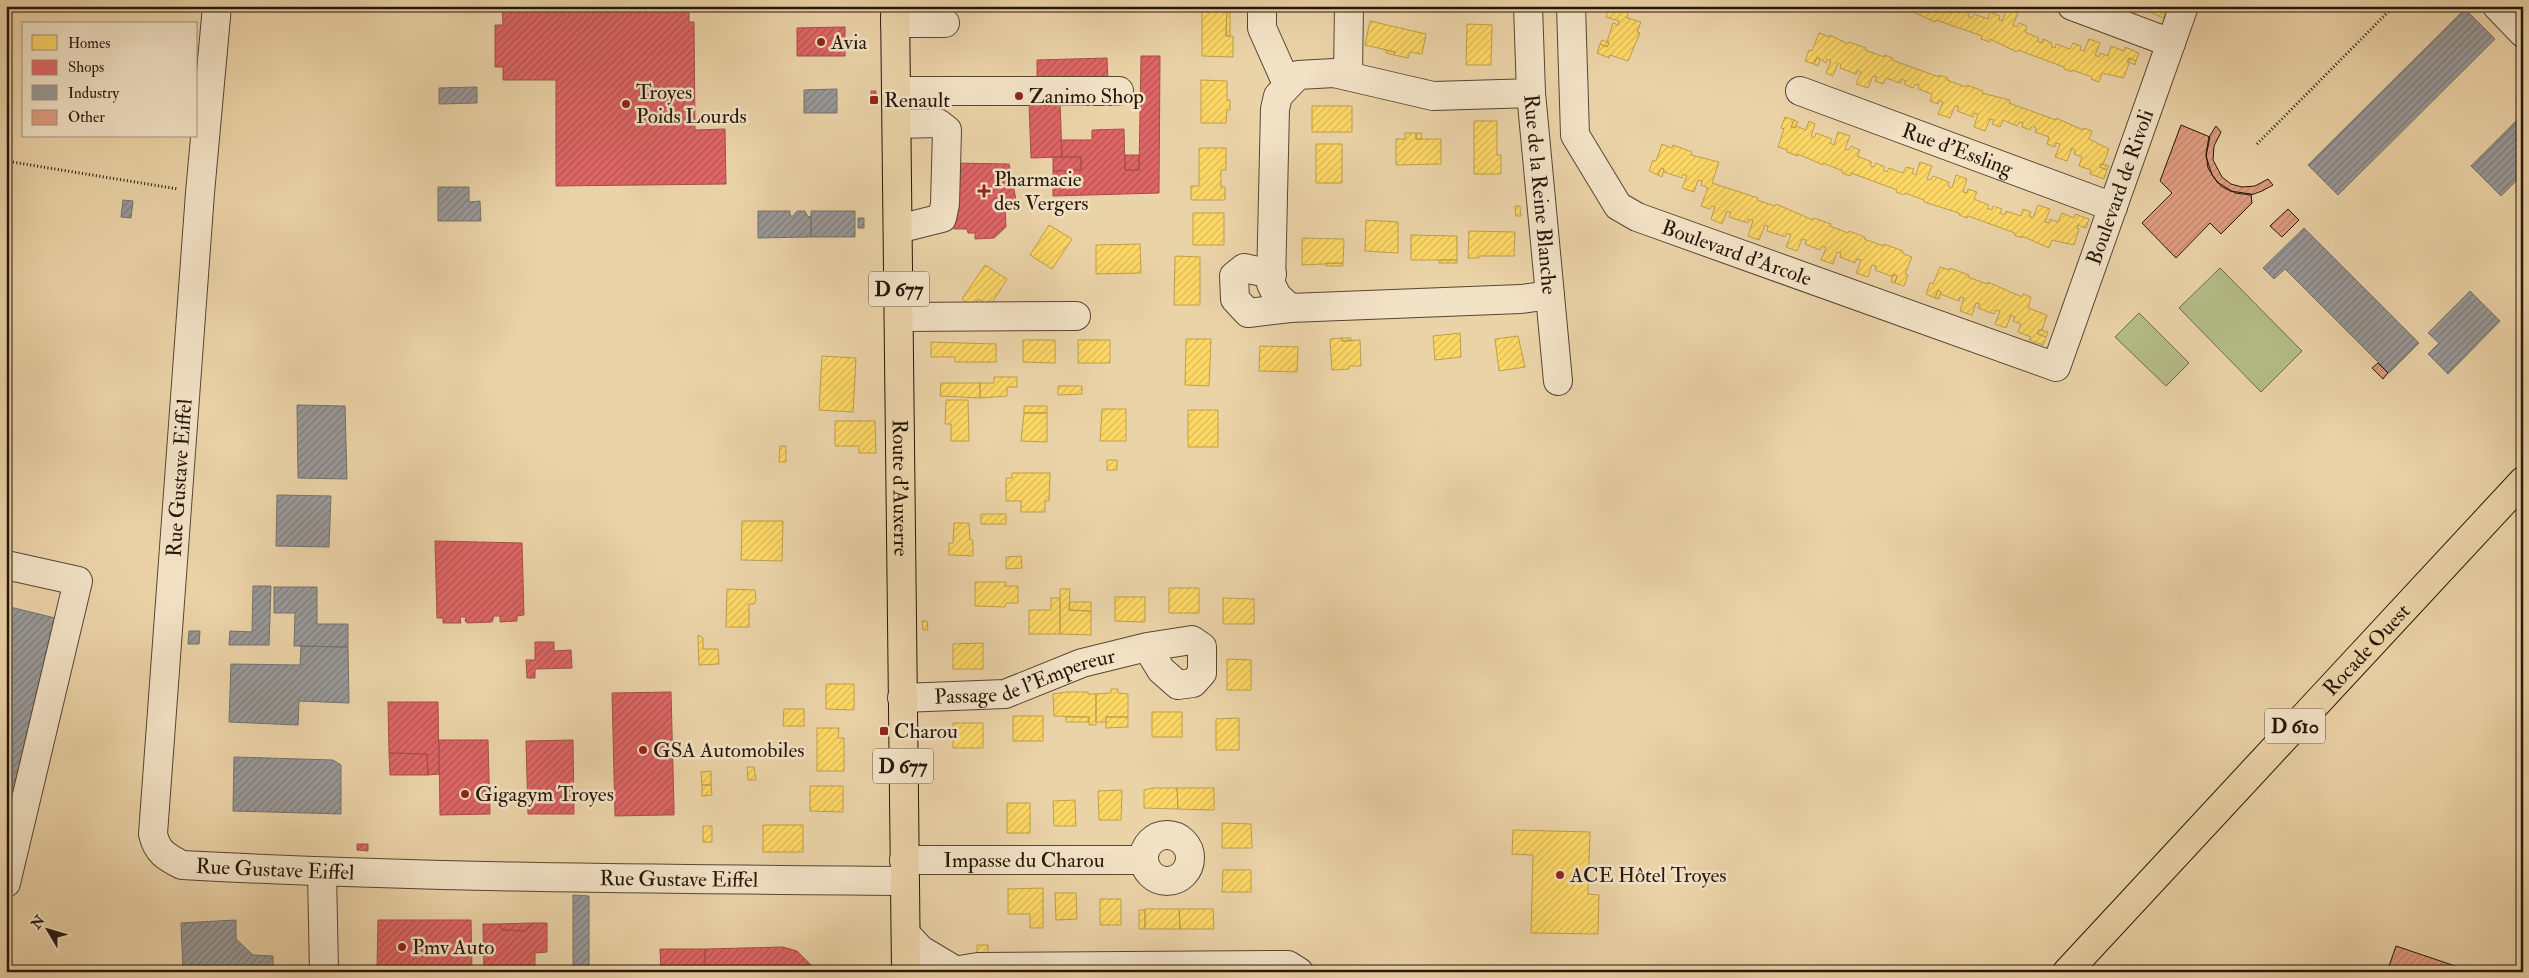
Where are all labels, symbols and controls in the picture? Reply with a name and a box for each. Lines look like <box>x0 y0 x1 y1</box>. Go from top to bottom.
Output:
legend <box>22 22 198 138</box>
place label: Avia <box>830 29 867 56</box>
text: Homes <box>68 34 110 53</box>
marker: Avia <box>815 36 827 48</box>
text: Shops <box>68 58 104 78</box>
place label: Troyes Poids Lourds <box>636 79 747 130</box>
place label: Zanimo Shop <box>1029 83 1144 110</box>
text: Industry <box>68 84 119 103</box>
place label: Renault <box>884 87 950 114</box>
marker: Zanimo Shop <box>1013 90 1025 102</box>
street label: Rue de la Reine Blanche <box>1517 93 1563 296</box>
marker: Renault <box>868 94 880 106</box>
marker: Troyes Poids Lourds <box>620 98 632 110</box>
street label: Boulevard de Rivoli <box>2080 106 2160 269</box>
text: Other <box>68 108 105 127</box>
street label: Rue d'Essling <box>1898 117 2017 183</box>
place label: Pharmacie des Vergers <box>994 166 1089 217</box>
marker: Pharmacie des Vergers <box>978 185 990 197</box>
street label: Boulevard d'Arcole <box>1658 214 1815 293</box>
road number: D 677 <box>869 272 929 306</box>
street label: Rue Gustave Eiffel <box>160 397 199 558</box>
street label: Route d'Auxerre <box>886 419 914 557</box>
street label: Rocade Ouest <box>2317 598 2416 702</box>
street label: Passage de l'Empereur <box>934 642 1118 711</box>
road number: D 610 <box>2265 708 2325 744</box>
place label: Charou <box>894 718 958 745</box>
marker: Charou <box>878 725 890 737</box>
place label: GSA Automobiles <box>653 737 804 764</box>
marker: GSA Automobiles <box>637 744 649 756</box>
road number: D 677 <box>873 748 933 784</box>
place label: Gigagym Troyes <box>475 781 614 808</box>
marker: Gigagym Troyes <box>459 788 471 800</box>
street label: Impasse du Charou <box>943 847 1105 874</box>
street label: Rue Gustave Eiffel <box>195 853 355 886</box>
place label: ACE Hôtel Troyes <box>1569 862 1727 889</box>
street label: Rue Gustave Eiffel <box>599 865 759 894</box>
marker: ACE Hôtel Troyes <box>1554 869 1566 881</box>
north arrow <box>22 906 72 956</box>
text: N <box>27 912 49 933</box>
place label: Pmv Auto <box>412 934 494 961</box>
marker: Pmv Auto <box>396 941 408 953</box>

